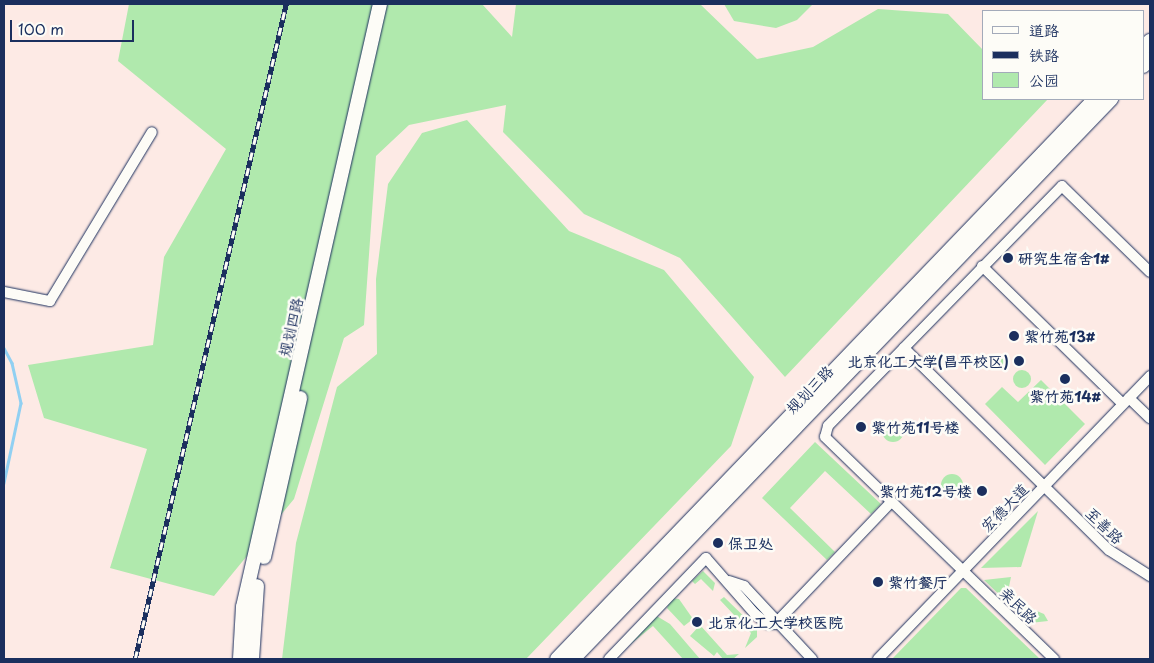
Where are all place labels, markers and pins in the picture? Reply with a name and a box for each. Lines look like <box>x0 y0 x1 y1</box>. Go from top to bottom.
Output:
place label: 研究生宿舍1# <box>1018 249 1109 267</box>
marker: 研究生宿舍1# <box>1002 252 1014 264</box>
place label: 紫竹苑13# <box>1024 327 1095 345</box>
marker: 紫竹苑13# <box>1008 330 1020 342</box>
place label: 北京化工大学(昌平校区) <box>848 352 1009 370</box>
marker: 北京化工大学(昌平校区) <box>1013 355 1025 367</box>
marker: 紫竹苑14# <box>1059 373 1071 385</box>
place label: 紫竹苑14# <box>1029 387 1101 405</box>
place label: 紫竹苑11号楼 <box>871 418 960 436</box>
marker: 紫竹苑11号楼 <box>855 421 867 433</box>
place label: 紫竹苑12号楼 <box>879 482 972 500</box>
marker: 紫竹苑12号楼 <box>976 485 988 497</box>
place label: 保卫处 <box>728 534 773 552</box>
marker: 保卫处 <box>712 537 724 549</box>
place label: 紫竹餐厅 <box>888 573 948 591</box>
marker: 紫竹餐厅 <box>872 576 884 588</box>
place label: 北京化工大学校医院 <box>708 613 843 631</box>
marker: 北京化工大学校医院 <box>690 615 704 629</box>

